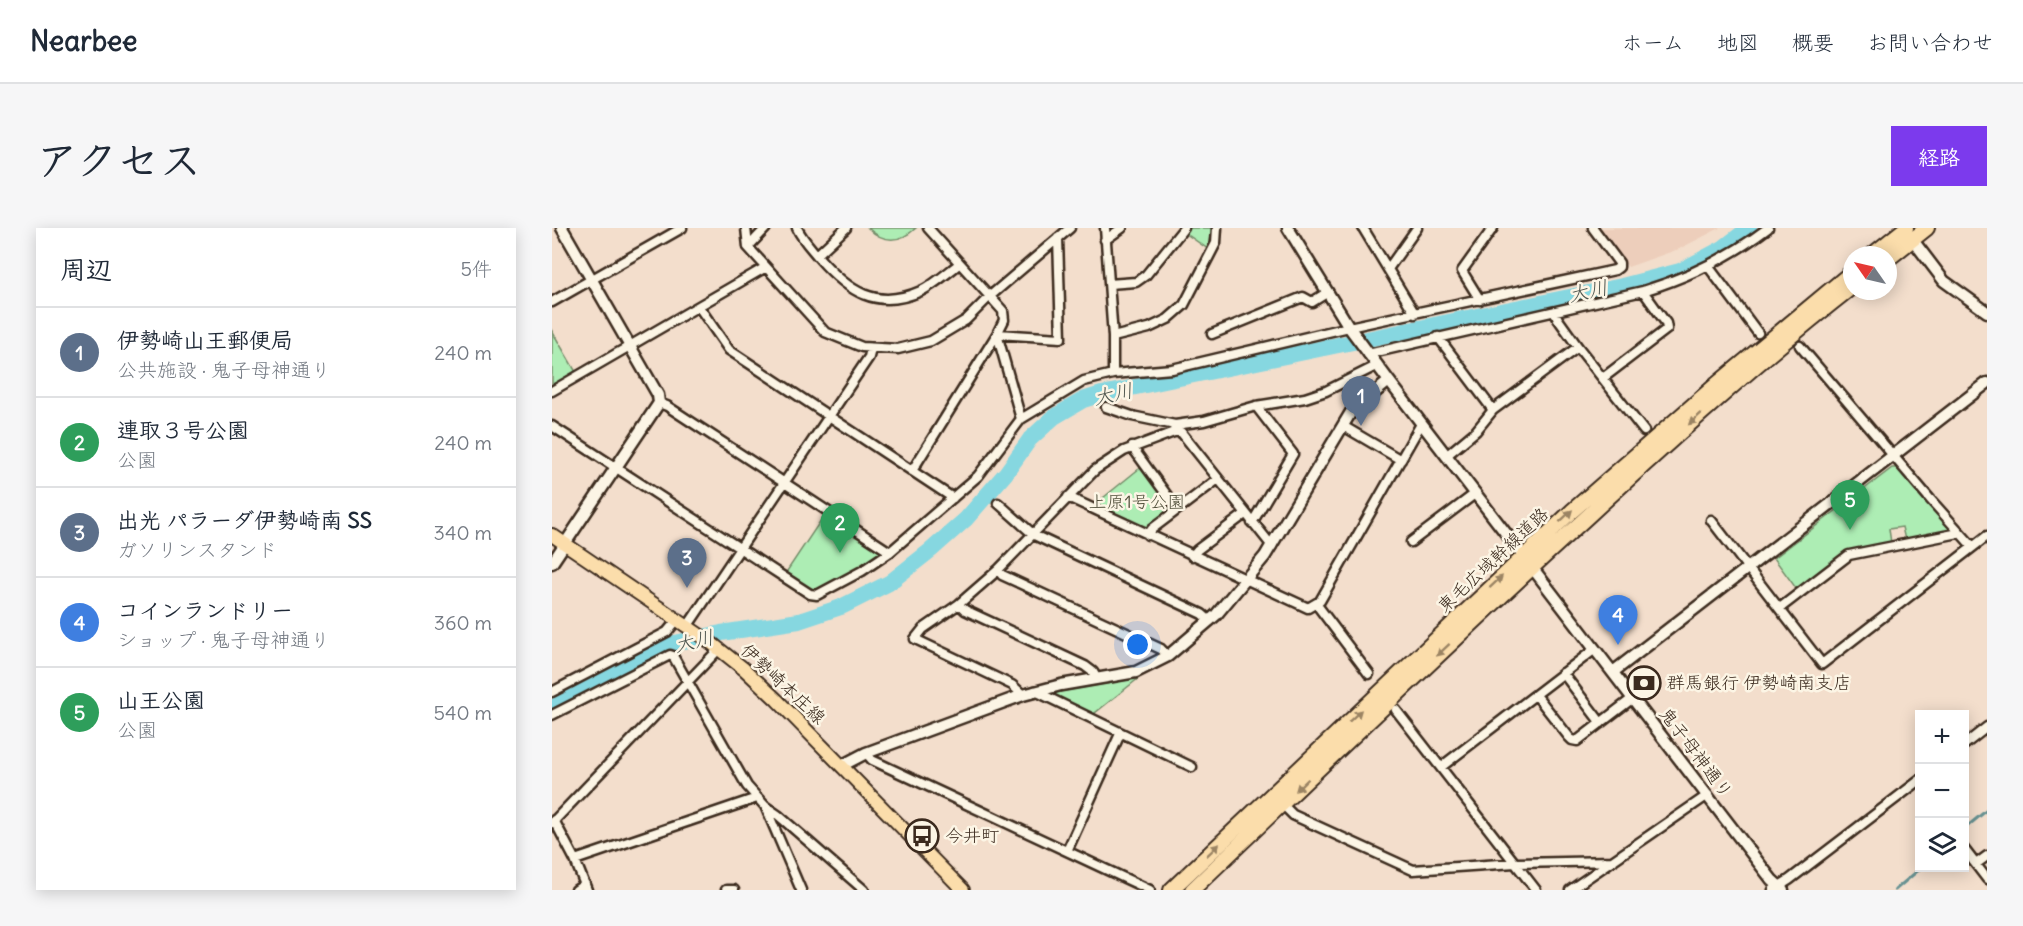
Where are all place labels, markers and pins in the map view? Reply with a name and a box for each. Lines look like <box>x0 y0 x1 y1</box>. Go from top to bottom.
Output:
pin: 1 <box>1342 376 1380 426</box>
pin: 5 <box>1830 480 1870 530</box>
pin: 2 <box>820 504 860 553</box>
pin: 3 <box>668 538 706 588</box>
pin: 4 <box>1598 596 1638 645</box>
bank icon: 群馬銀行 伊勢崎南支店 <box>1626 665 1662 701</box>
place label: 群馬銀行 伊勢崎南支店 <box>1667 671 1851 694</box>
bus stop icon: 今井町 <box>904 818 940 854</box>
place label: 今井町 <box>945 824 999 847</box>

